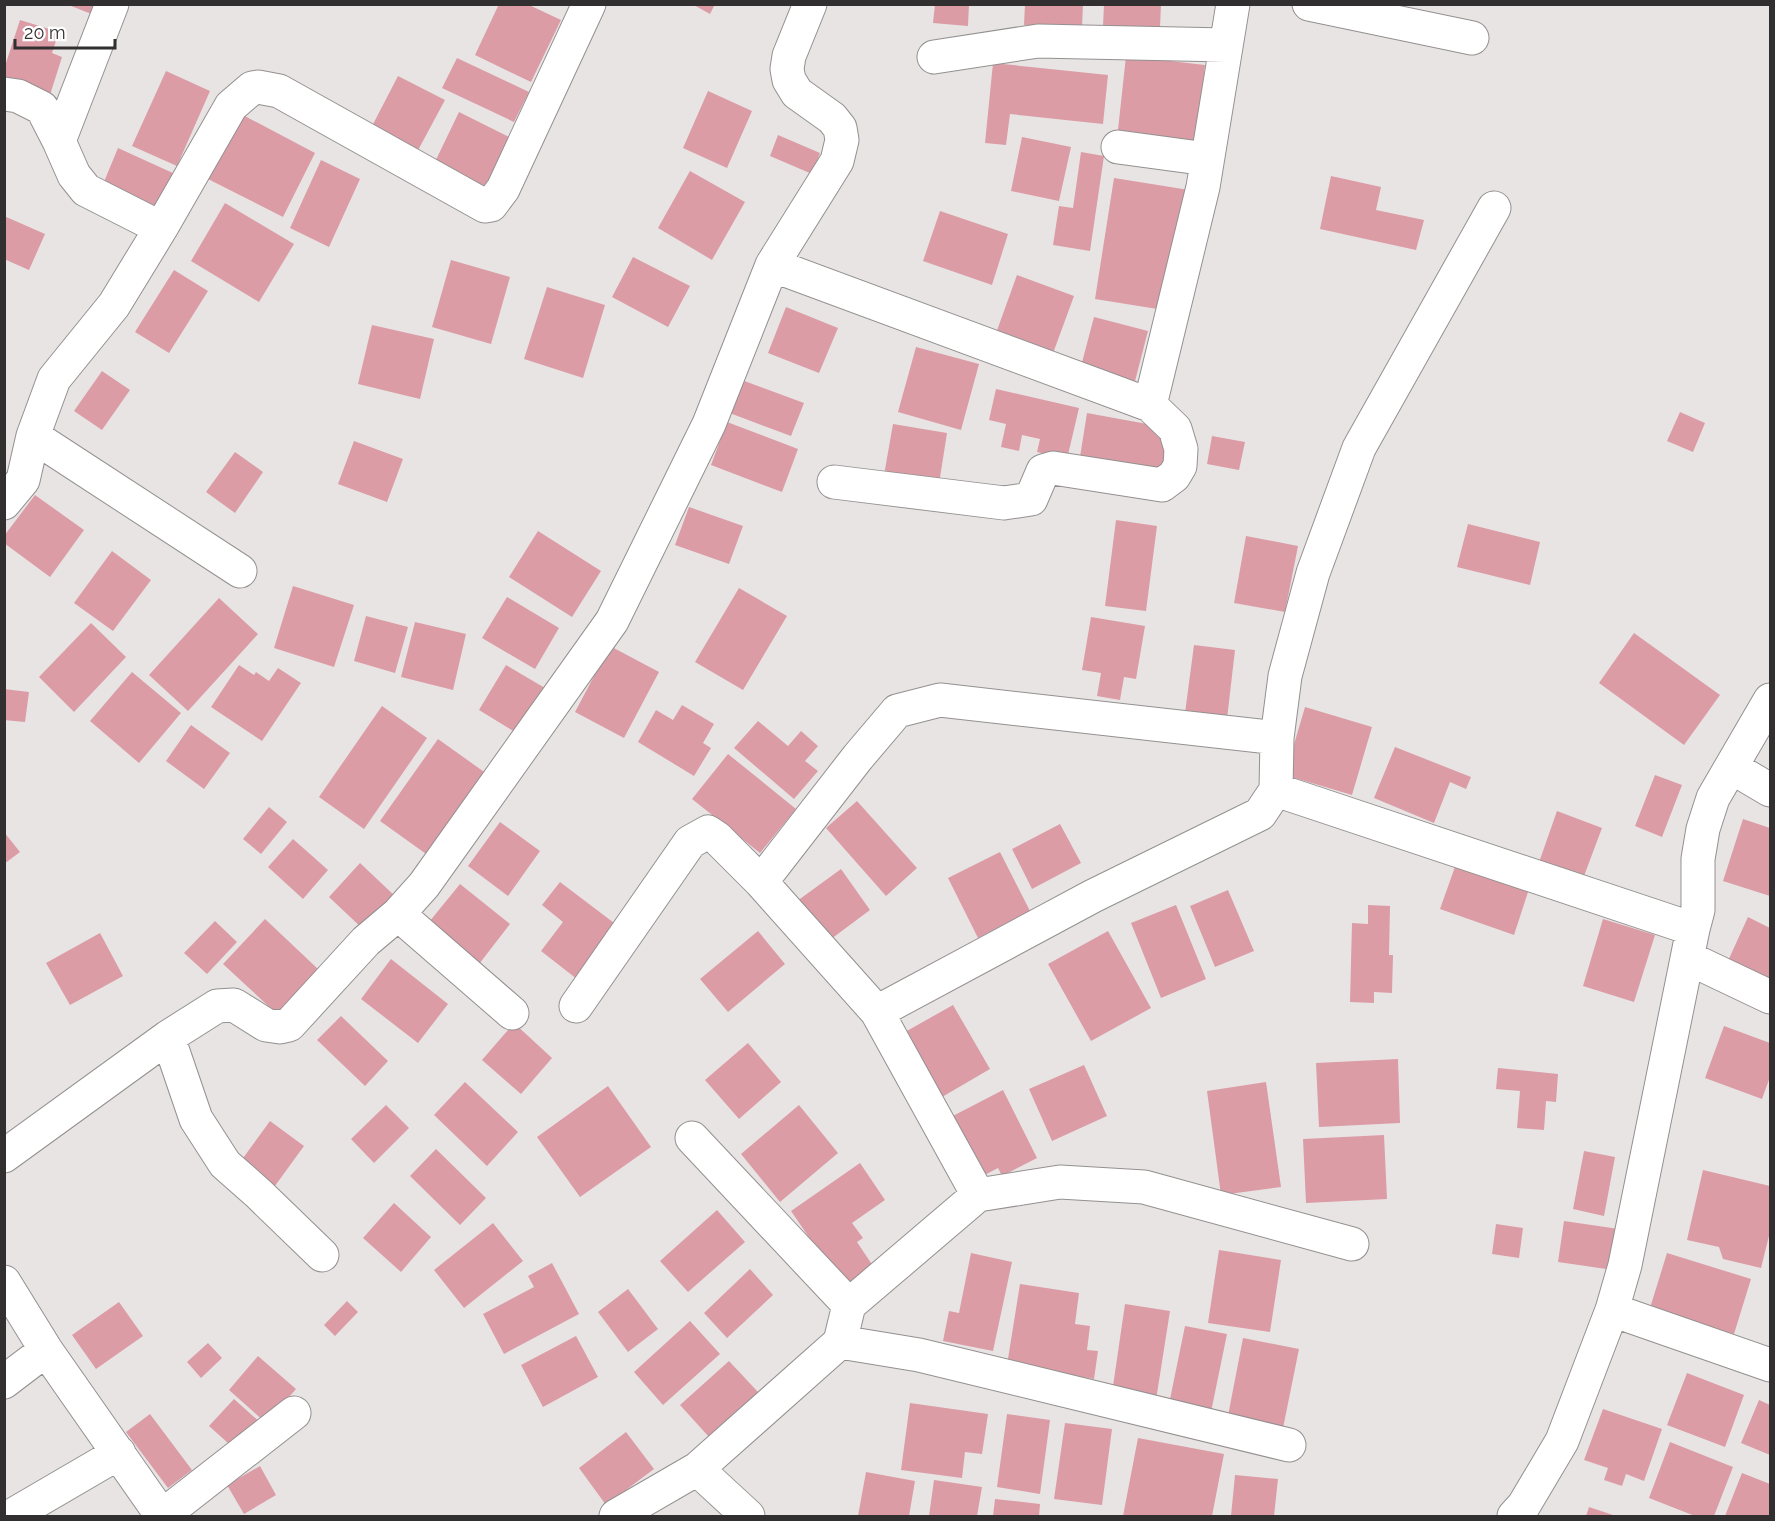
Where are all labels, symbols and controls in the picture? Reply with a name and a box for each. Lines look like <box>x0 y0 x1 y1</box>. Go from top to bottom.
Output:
scale bar <box>15 12 116 50</box>
text: 20 m <box>24 22 66 43</box>

